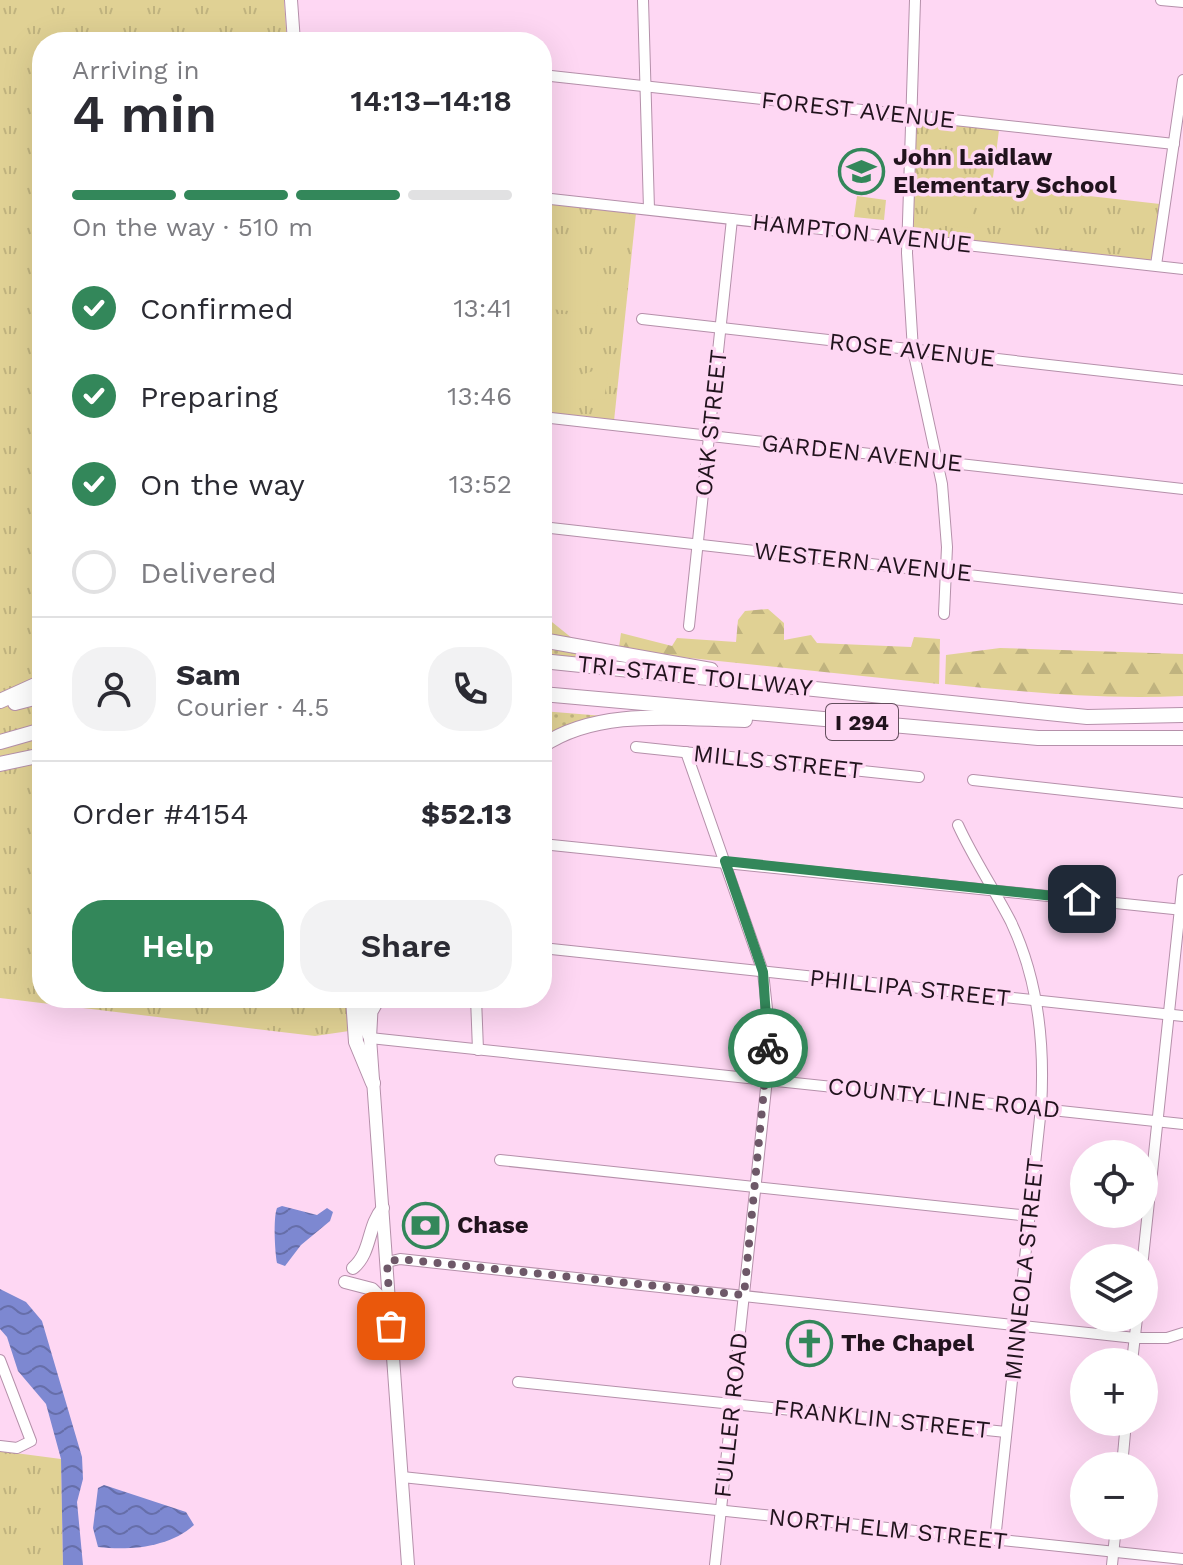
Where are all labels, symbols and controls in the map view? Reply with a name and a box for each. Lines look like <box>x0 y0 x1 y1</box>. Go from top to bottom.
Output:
text: Arriving in <box>72 55 200 85</box>
text: 14:13–14:18 <box>351 83 512 118</box>
text: 4 min <box>72 84 217 145</box>
street label: FOREST AVENUE <box>760 86 956 134</box>
place label: John Laidlaw Elementary School <box>893 143 1117 199</box>
school or university icon: John Laidlaw Elementary School <box>838 147 886 195</box>
street label: HAMPTON AVENUE <box>751 208 973 258</box>
text: On the way · 510 m <box>72 212 313 242</box>
icon: check <box>72 286 116 330</box>
text: Confirmed <box>140 291 294 326</box>
text: 13:41 <box>453 293 512 323</box>
street label: ROSE AVENUE <box>828 327 996 373</box>
street label: OAK STREET <box>689 348 733 498</box>
icon: check <box>72 374 116 418</box>
text: Preparing <box>140 379 278 414</box>
text: 13:46 <box>447 381 512 411</box>
street label: GARDEN AVENUE <box>760 429 964 477</box>
icon: check <box>72 462 116 506</box>
text: On the way <box>140 467 305 502</box>
text: 13:52 <box>449 469 512 499</box>
street label: WESTERN AVENUE <box>753 537 973 587</box>
text: Delivered <box>140 555 277 590</box>
button: person <box>72 647 156 731</box>
button: phone <box>428 647 512 731</box>
street label: TRI-STATE TOLLWAY <box>576 650 814 702</box>
text: Sam <box>176 657 241 692</box>
text: Courier · 4.5 <box>176 692 329 722</box>
road number: I 294 <box>826 704 898 740</box>
street label: MILLS STREET <box>692 739 864 785</box>
text: Order #4154 <box>72 796 248 831</box>
text: $52.13 <box>421 796 512 831</box>
pin <box>1048 865 1116 933</box>
icon: home <box>1060 877 1104 921</box>
button: Help <box>72 900 284 992</box>
button: Share <box>300 900 512 992</box>
street label: PHILLIPA STREET <box>808 964 1012 1012</box>
courier <box>728 1008 808 1088</box>
icon: bike <box>746 1026 790 1070</box>
street label: COUNTY LINE ROAD <box>826 1072 1062 1124</box>
map controls <box>1070 1140 1158 1540</box>
button: locate <box>1070 1140 1158 1228</box>
street label: MINNEOLA STREET <box>998 1156 1050 1382</box>
bank icon: Chase <box>402 1201 450 1249</box>
place label: Chase <box>457 1211 529 1239</box>
button: layers <box>1070 1244 1158 1332</box>
pin <box>357 1292 425 1360</box>
icon: bag <box>369 1304 413 1348</box>
church icon: The Chapel <box>786 1319 834 1367</box>
place label: The Chapel <box>841 1329 974 1357</box>
street label: FULLER ROAD <box>708 1331 754 1499</box>
button: + <box>1070 1348 1158 1436</box>
street label: FRANKLIN STREET <box>772 1394 992 1444</box>
button: − <box>1070 1452 1158 1540</box>
street label: NORTH ELM STREET <box>767 1503 1009 1555</box>

